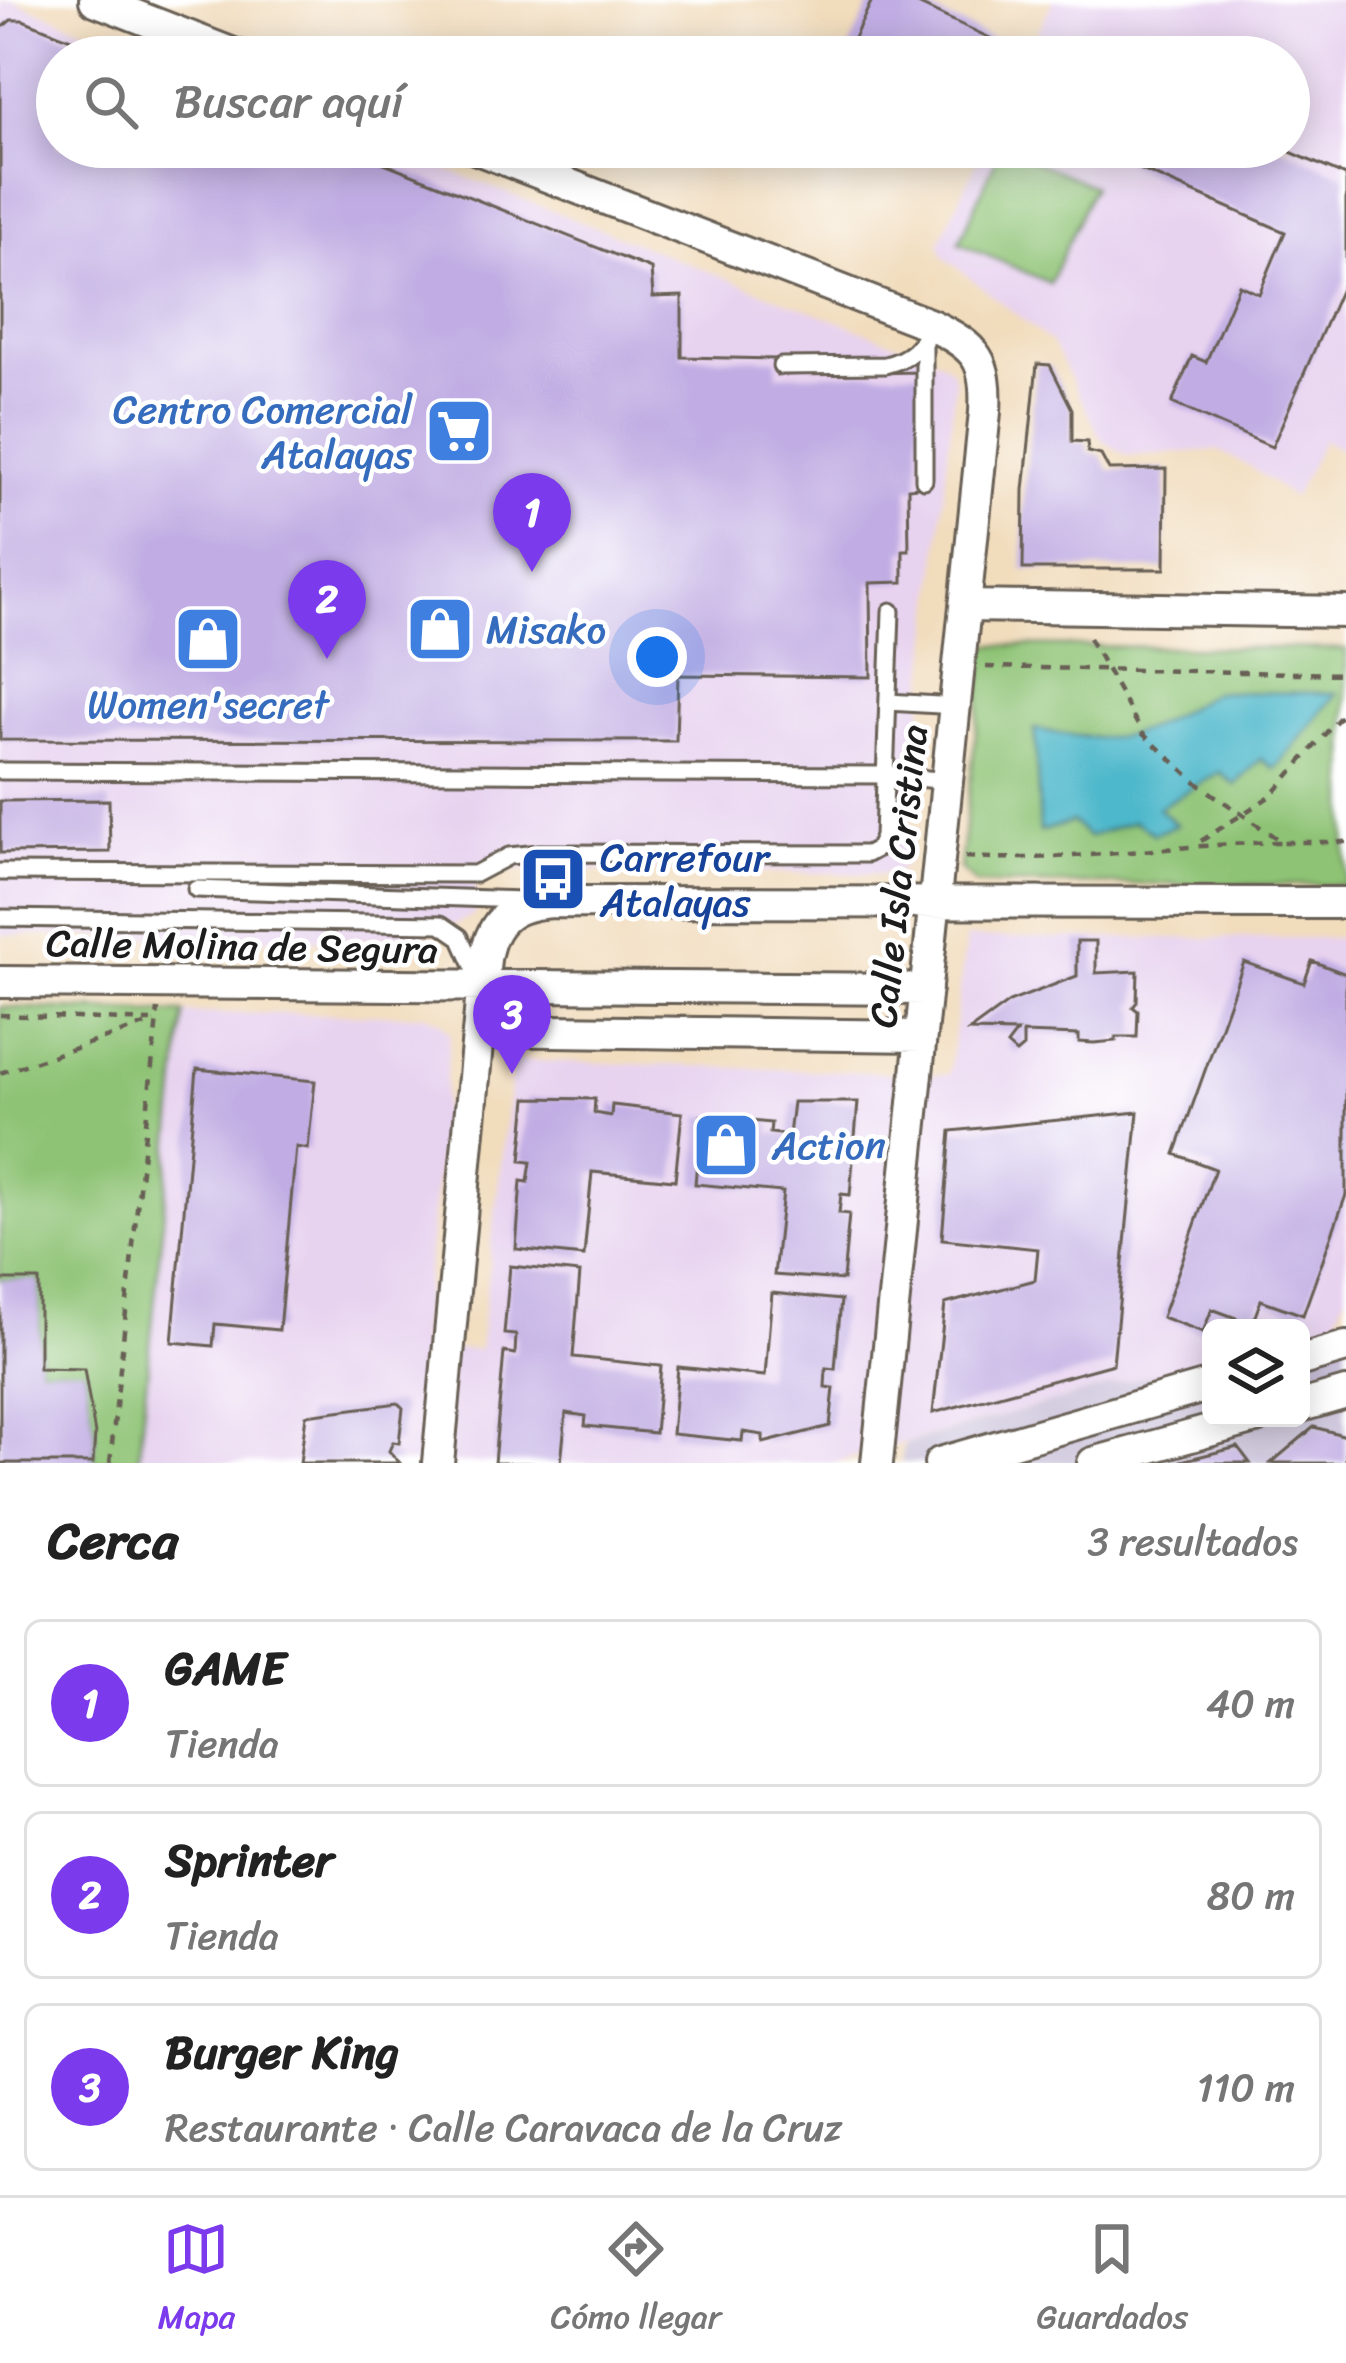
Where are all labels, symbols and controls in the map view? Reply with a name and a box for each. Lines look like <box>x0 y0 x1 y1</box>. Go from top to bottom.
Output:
search box <box>36 36 1310 168</box>
text: Buscar aquí <box>174 62 403 142</box>
icon: search <box>78 69 144 135</box>
place label: Centro Comercial Atalayas <box>113 375 413 489</box>
supermarket icon: Centro Comercial Atalayas <box>424 396 494 466</box>
pin: 1 <box>493 473 571 572</box>
pin: 2 <box>288 560 366 659</box>
shop icon: Misako <box>405 594 475 664</box>
place label: Misako <box>486 595 606 664</box>
shop icon: Women'secret <box>173 604 243 674</box>
your location <box>627 627 687 687</box>
place label: Women'secret <box>87 670 330 739</box>
street label: Calle Isla Cristina <box>848 721 948 1031</box>
place label: Carrefour Atalayas <box>599 823 771 937</box>
bus stop icon: Carrefour Atalayas <box>518 844 588 914</box>
street label: Calle Molina de Segura <box>46 908 439 984</box>
pin: 3 <box>473 975 551 1074</box>
shop icon: Action <box>691 1110 761 1180</box>
place label: Action <box>771 1111 886 1180</box>
map controls <box>1202 1319 1310 1427</box>
button: layers <box>1202 1319 1310 1427</box>
text: Cerca <box>48 1496 178 1586</box>
text: 3 resultados <box>1087 1507 1298 1576</box>
text: GAME <box>165 1629 286 1709</box>
text: 1 <box>82 1669 98 1738</box>
text: 40 m <box>1206 1669 1295 1738</box>
text: Tienda <box>165 1709 279 1778</box>
text: Sprinter <box>165 1821 334 1901</box>
text: 2 <box>79 1861 101 1930</box>
text: 80 m <box>1207 1861 1295 1930</box>
text: Tienda <box>165 1901 279 1970</box>
text: Burger King <box>165 2013 399 2093</box>
text: 3 <box>79 2053 101 2122</box>
text: 110 m <box>1197 2053 1295 2122</box>
text: Restaurante · Calle Caravaca de la Cruz <box>165 2093 843 2162</box>
tab: Mapa <box>158 2216 235 2346</box>
tab: Cómo llegar <box>551 2216 721 2346</box>
tab: Guardados <box>1037 2216 1188 2346</box>

